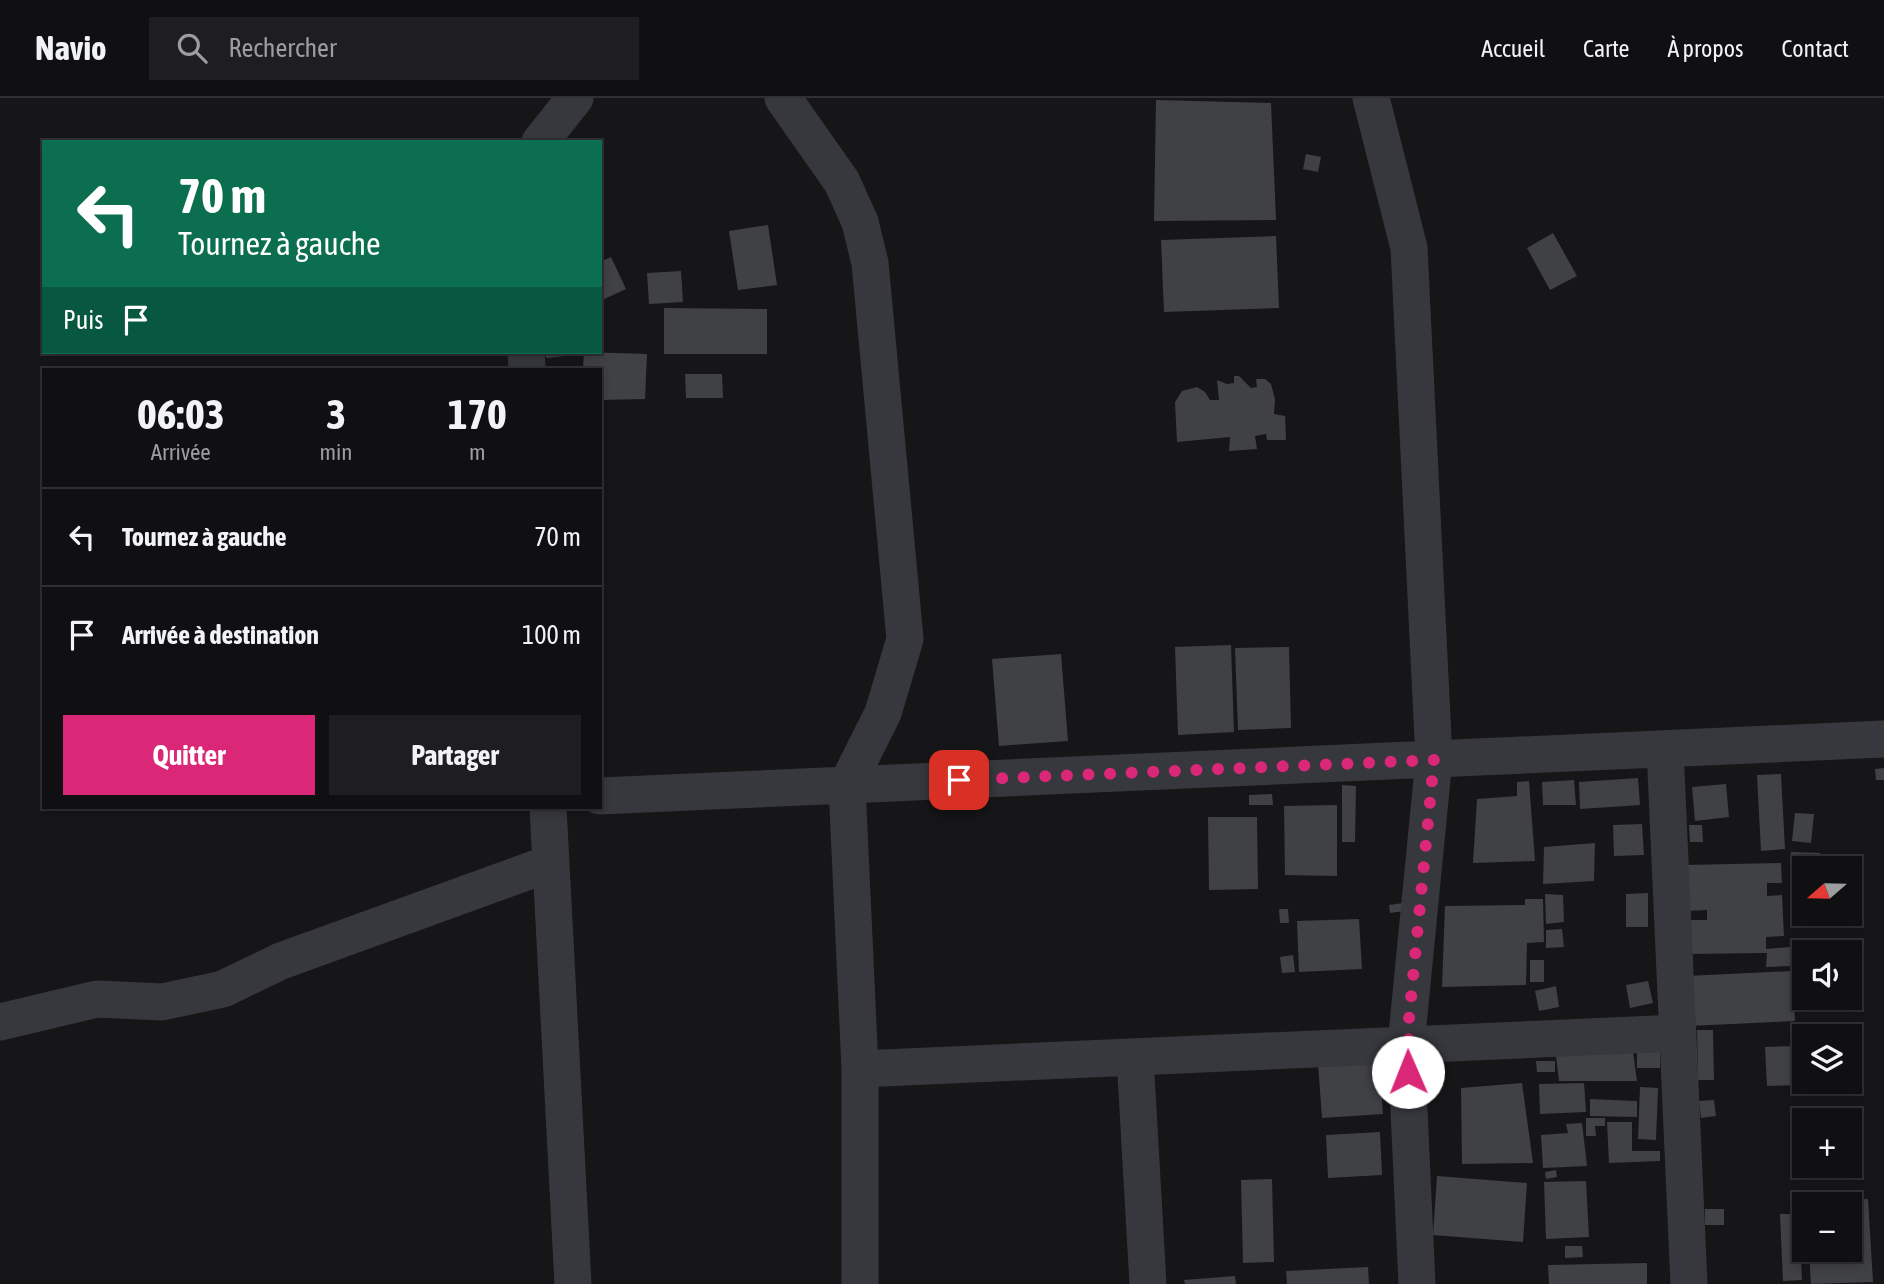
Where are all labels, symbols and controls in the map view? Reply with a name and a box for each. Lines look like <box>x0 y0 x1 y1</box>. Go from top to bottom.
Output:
search box <box>149 17 639 80</box>
text: Navio <box>35 29 107 67</box>
icon: search <box>173 29 211 67</box>
text: Rechercher <box>229 33 337 63</box>
text: Accueil <box>1481 35 1545 62</box>
text: Carte <box>1583 35 1629 62</box>
text: À propos <box>1667 35 1743 62</box>
text: Contact <box>1781 35 1849 62</box>
text: 70 m <box>178 167 266 223</box>
icon: left <box>63 168 154 259</box>
text: Tournez à gauche <box>178 225 381 262</box>
icon: arrive <box>117 301 155 339</box>
text: Puis <box>63 305 103 335</box>
text: 06:03 <box>137 390 224 438</box>
text: 3 <box>326 390 346 438</box>
text: 170 <box>448 390 507 438</box>
text: Arrivée <box>151 439 211 465</box>
text: min <box>320 439 353 465</box>
text: m <box>469 439 486 465</box>
icon: left <box>63 518 101 556</box>
text: Tournez à gauche <box>122 522 287 552</box>
text: 70 m <box>534 522 581 552</box>
icon: arrive <box>63 616 101 654</box>
text: Arrivée à destination <box>122 620 319 650</box>
text: 100 m <box>522 620 581 650</box>
button: Quitter <box>63 715 315 795</box>
button: Partager <box>329 715 581 795</box>
pin <box>929 750 989 810</box>
icon: arrive <box>940 761 978 799</box>
north arrow <box>1792 856 1862 926</box>
map controls <box>1792 856 1862 1262</box>
button: sound <box>1792 940 1862 1010</box>
button: layers <box>1792 1024 1862 1094</box>
position arrow <box>1371 1035 1445 1109</box>
button: + <box>1792 1108 1862 1178</box>
button: − <box>1792 1192 1862 1262</box>

